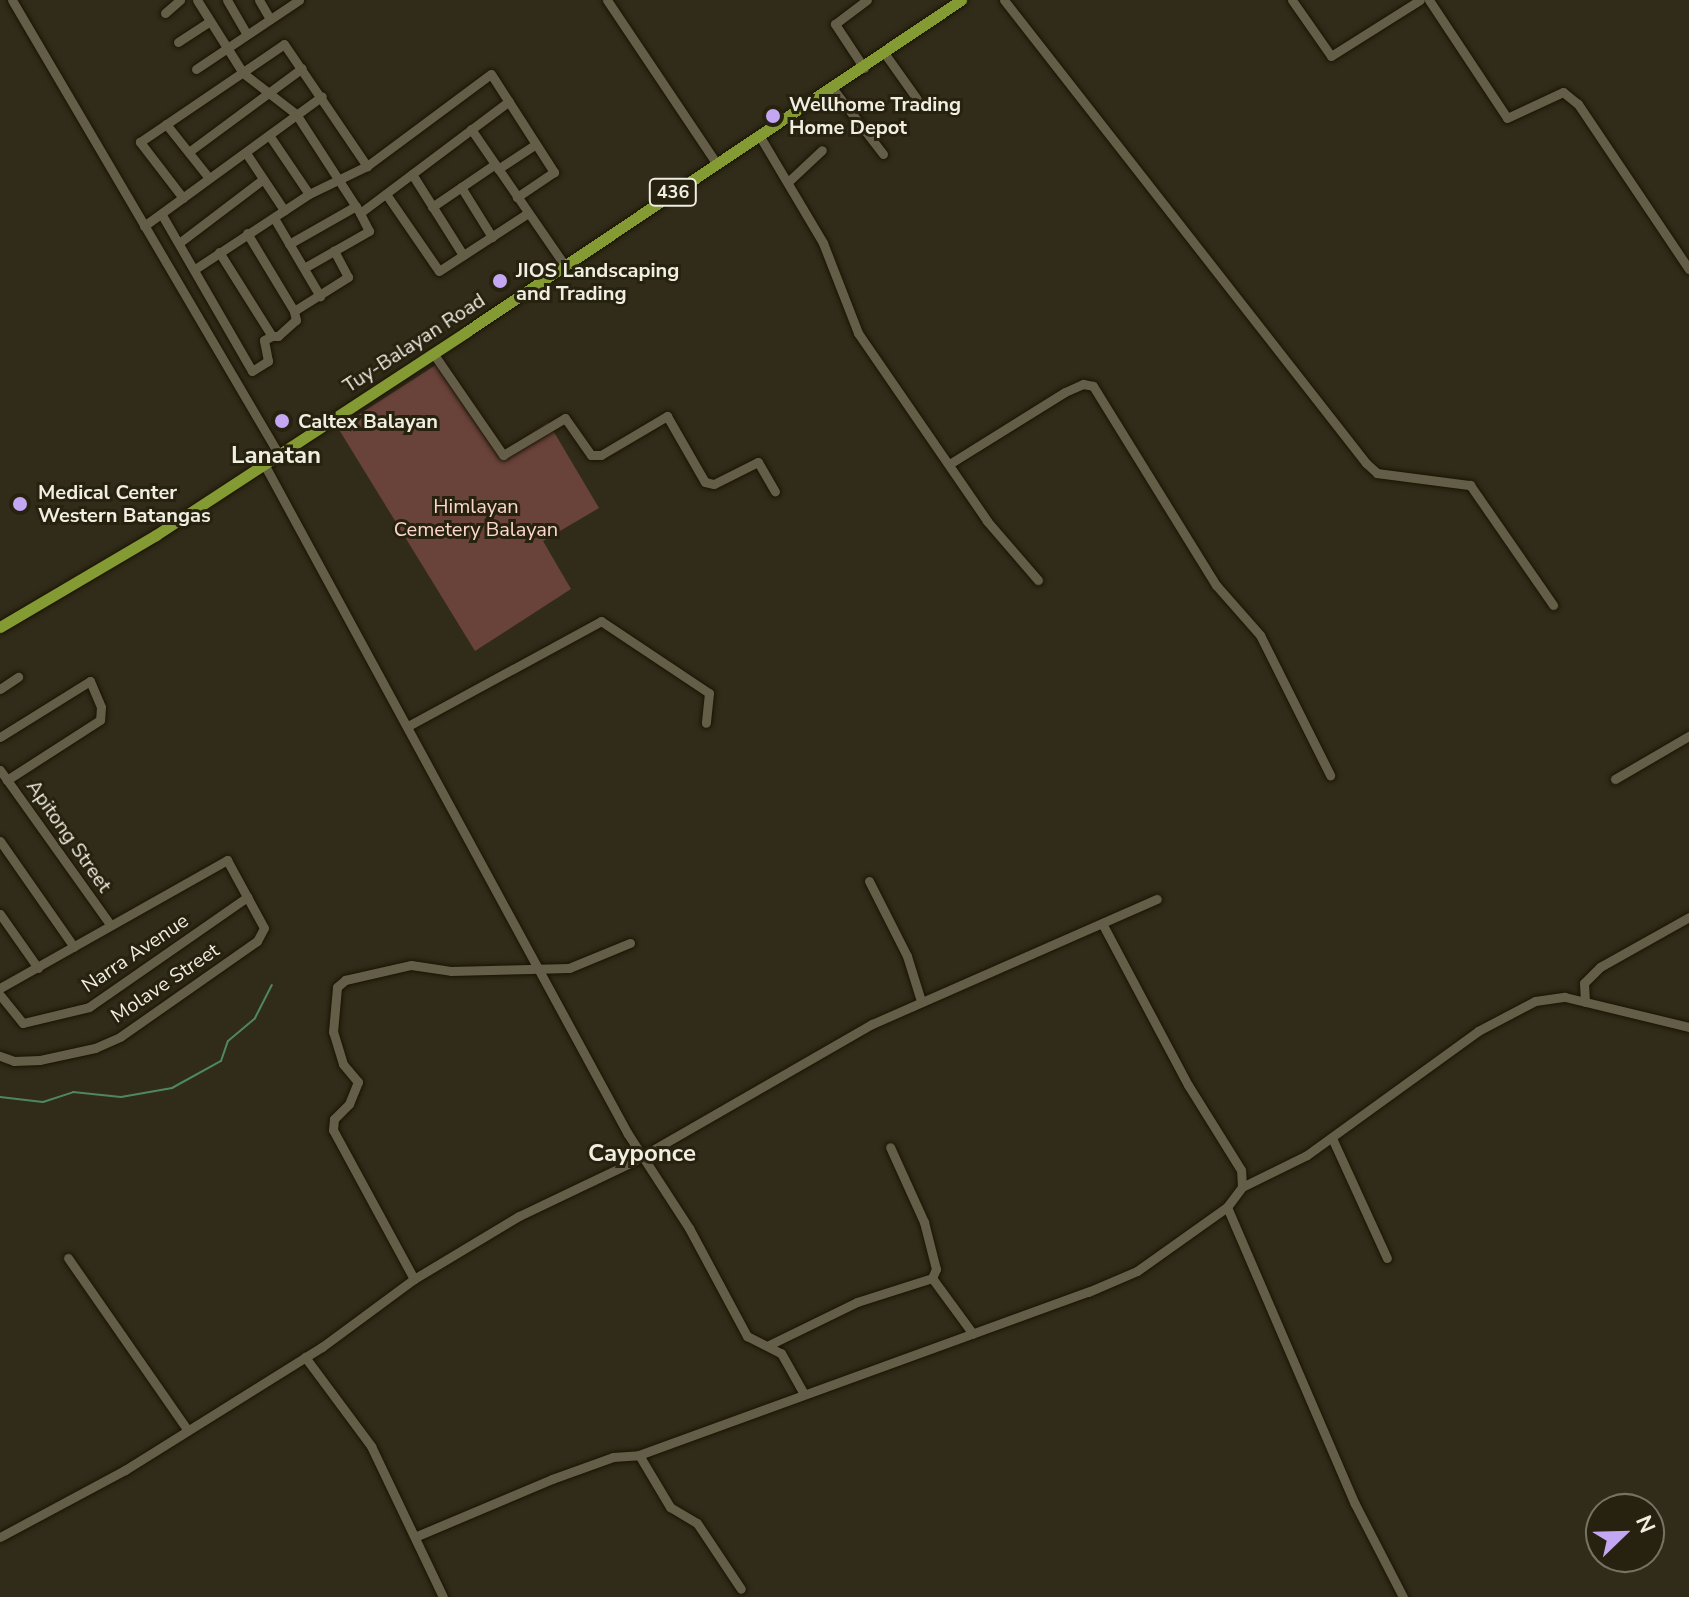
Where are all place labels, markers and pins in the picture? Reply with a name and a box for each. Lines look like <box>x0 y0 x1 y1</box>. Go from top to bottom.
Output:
place label: Wellhome Trading Home Depot <box>789 92 961 139</box>
marker: Wellhome Trading Home Depot <box>764 107 782 125</box>
place label: JIOS Landscaping and Trading <box>516 258 679 305</box>
marker: JIOS Landscaping and Trading <box>491 272 509 290</box>
place label: Caltex Balayan <box>298 409 438 433</box>
marker: Caltex Balayan <box>273 412 291 430</box>
place label: Medical Center Western Batangas <box>38 480 211 527</box>
marker: Medical Center Western Batangas <box>9 493 31 515</box>

